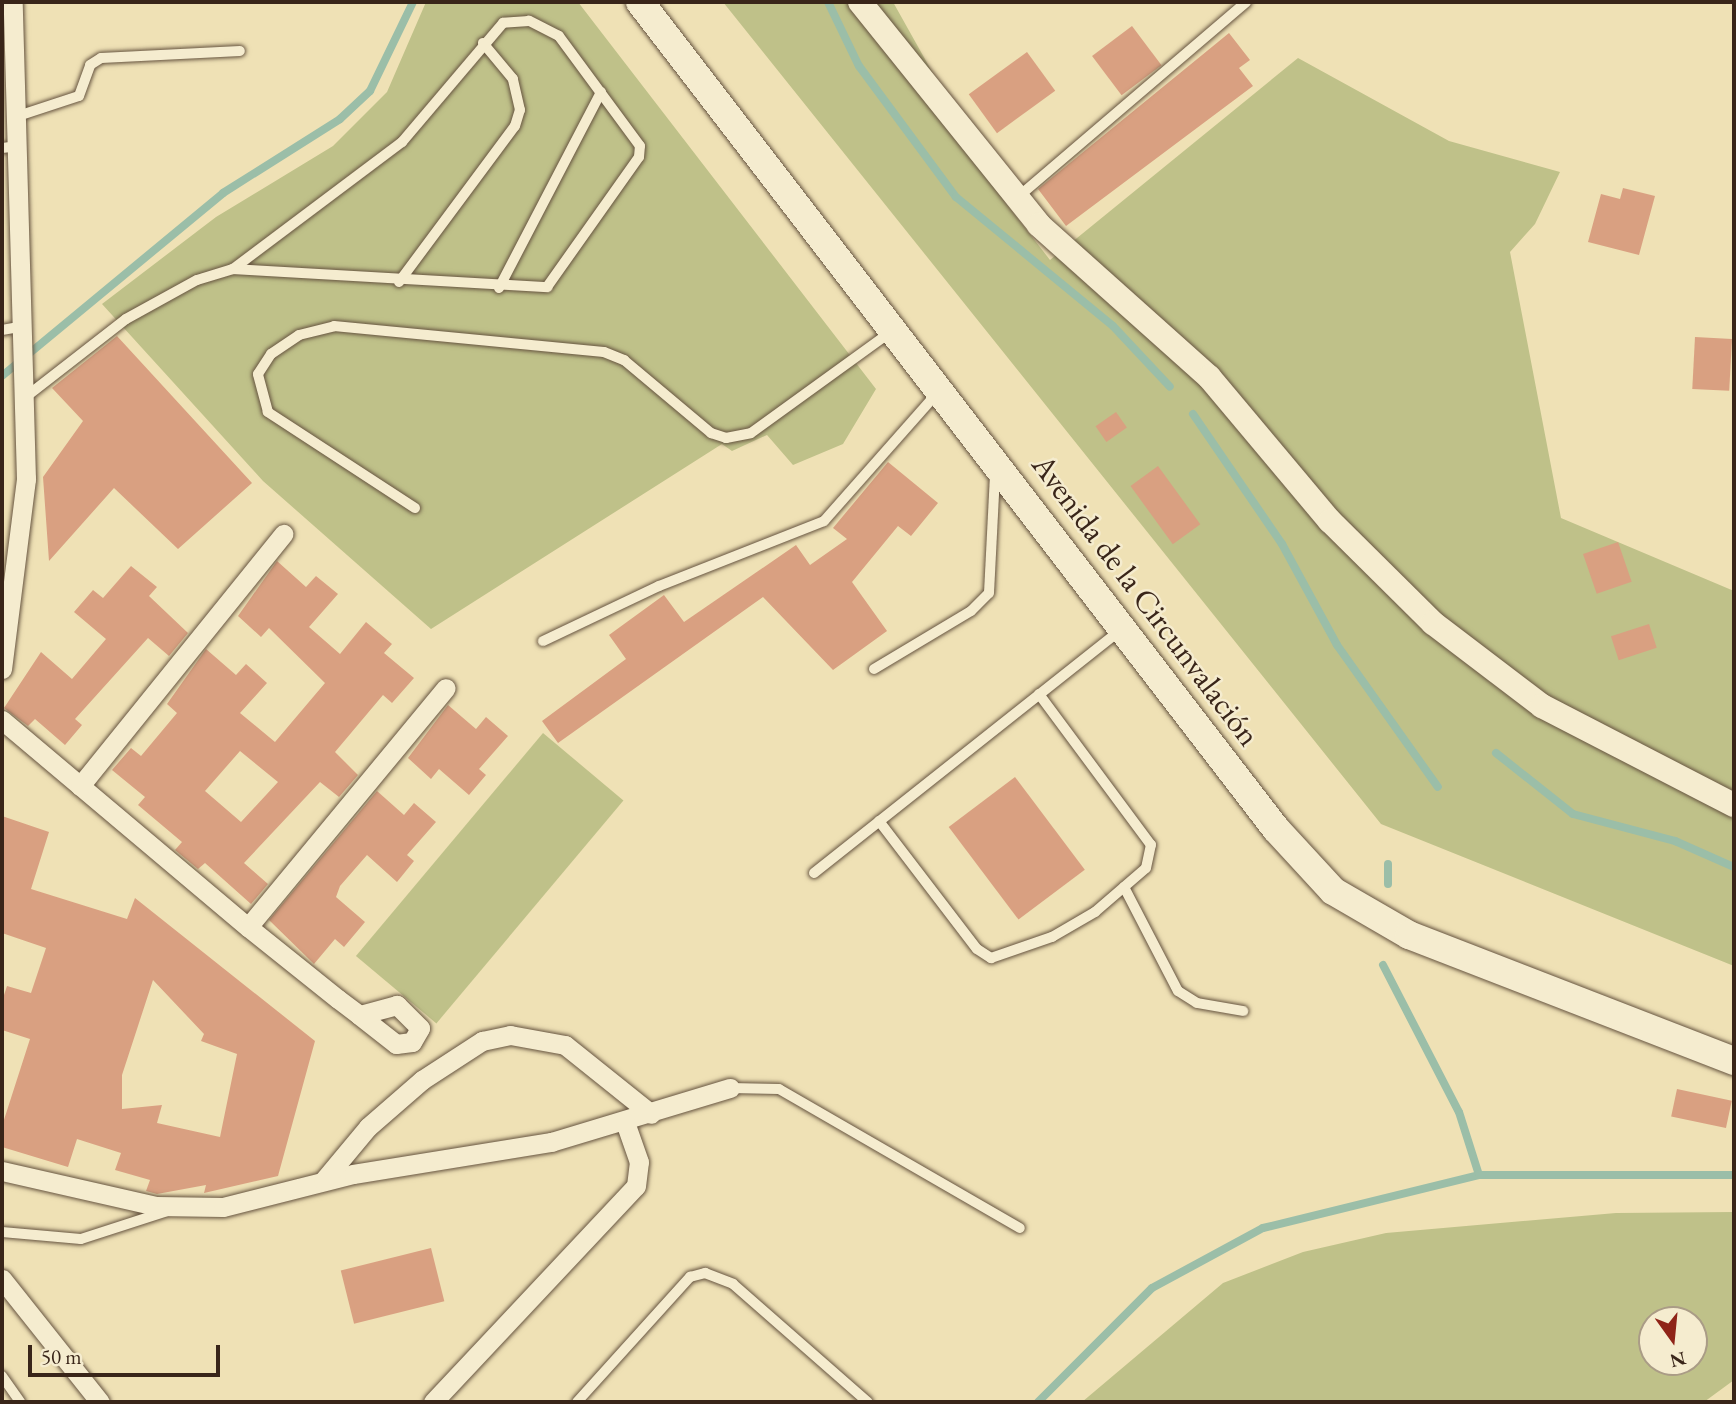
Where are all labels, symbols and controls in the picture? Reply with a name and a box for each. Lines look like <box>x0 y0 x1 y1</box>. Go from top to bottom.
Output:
street label: Avenida de la Circunvalación <box>1024 447 1268 753</box>
north arrow <box>1638 1306 1708 1376</box>
scale bar <box>32 1330 224 1374</box>
text: 50 m <box>41 1343 82 1370</box>
text: N <box>1667 1346 1689 1374</box>

